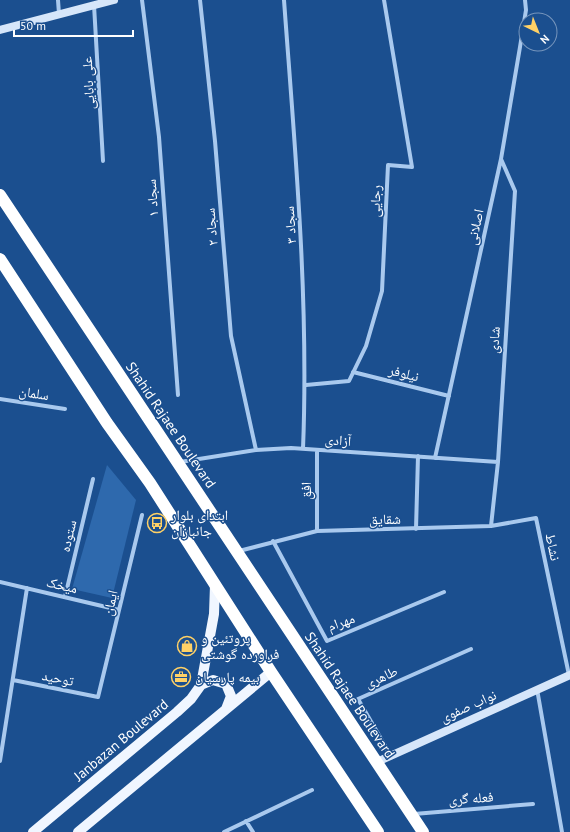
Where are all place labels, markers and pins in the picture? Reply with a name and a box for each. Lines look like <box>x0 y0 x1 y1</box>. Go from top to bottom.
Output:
place label: ابتدای بلوار جانبازان <box>170 506 228 540</box>
bus stop icon: ابتدای بلوار جانبازان <box>146 512 168 534</box>
place label: پروتئین و فراورده گوشتی <box>201 629 279 663</box>
shop icon: پروتئین و فراورده گوشتی <box>176 635 198 657</box>
office icon: بیمه پارسیان <box>170 666 192 688</box>
place label: بیمه پارسیان <box>195 668 260 686</box>

